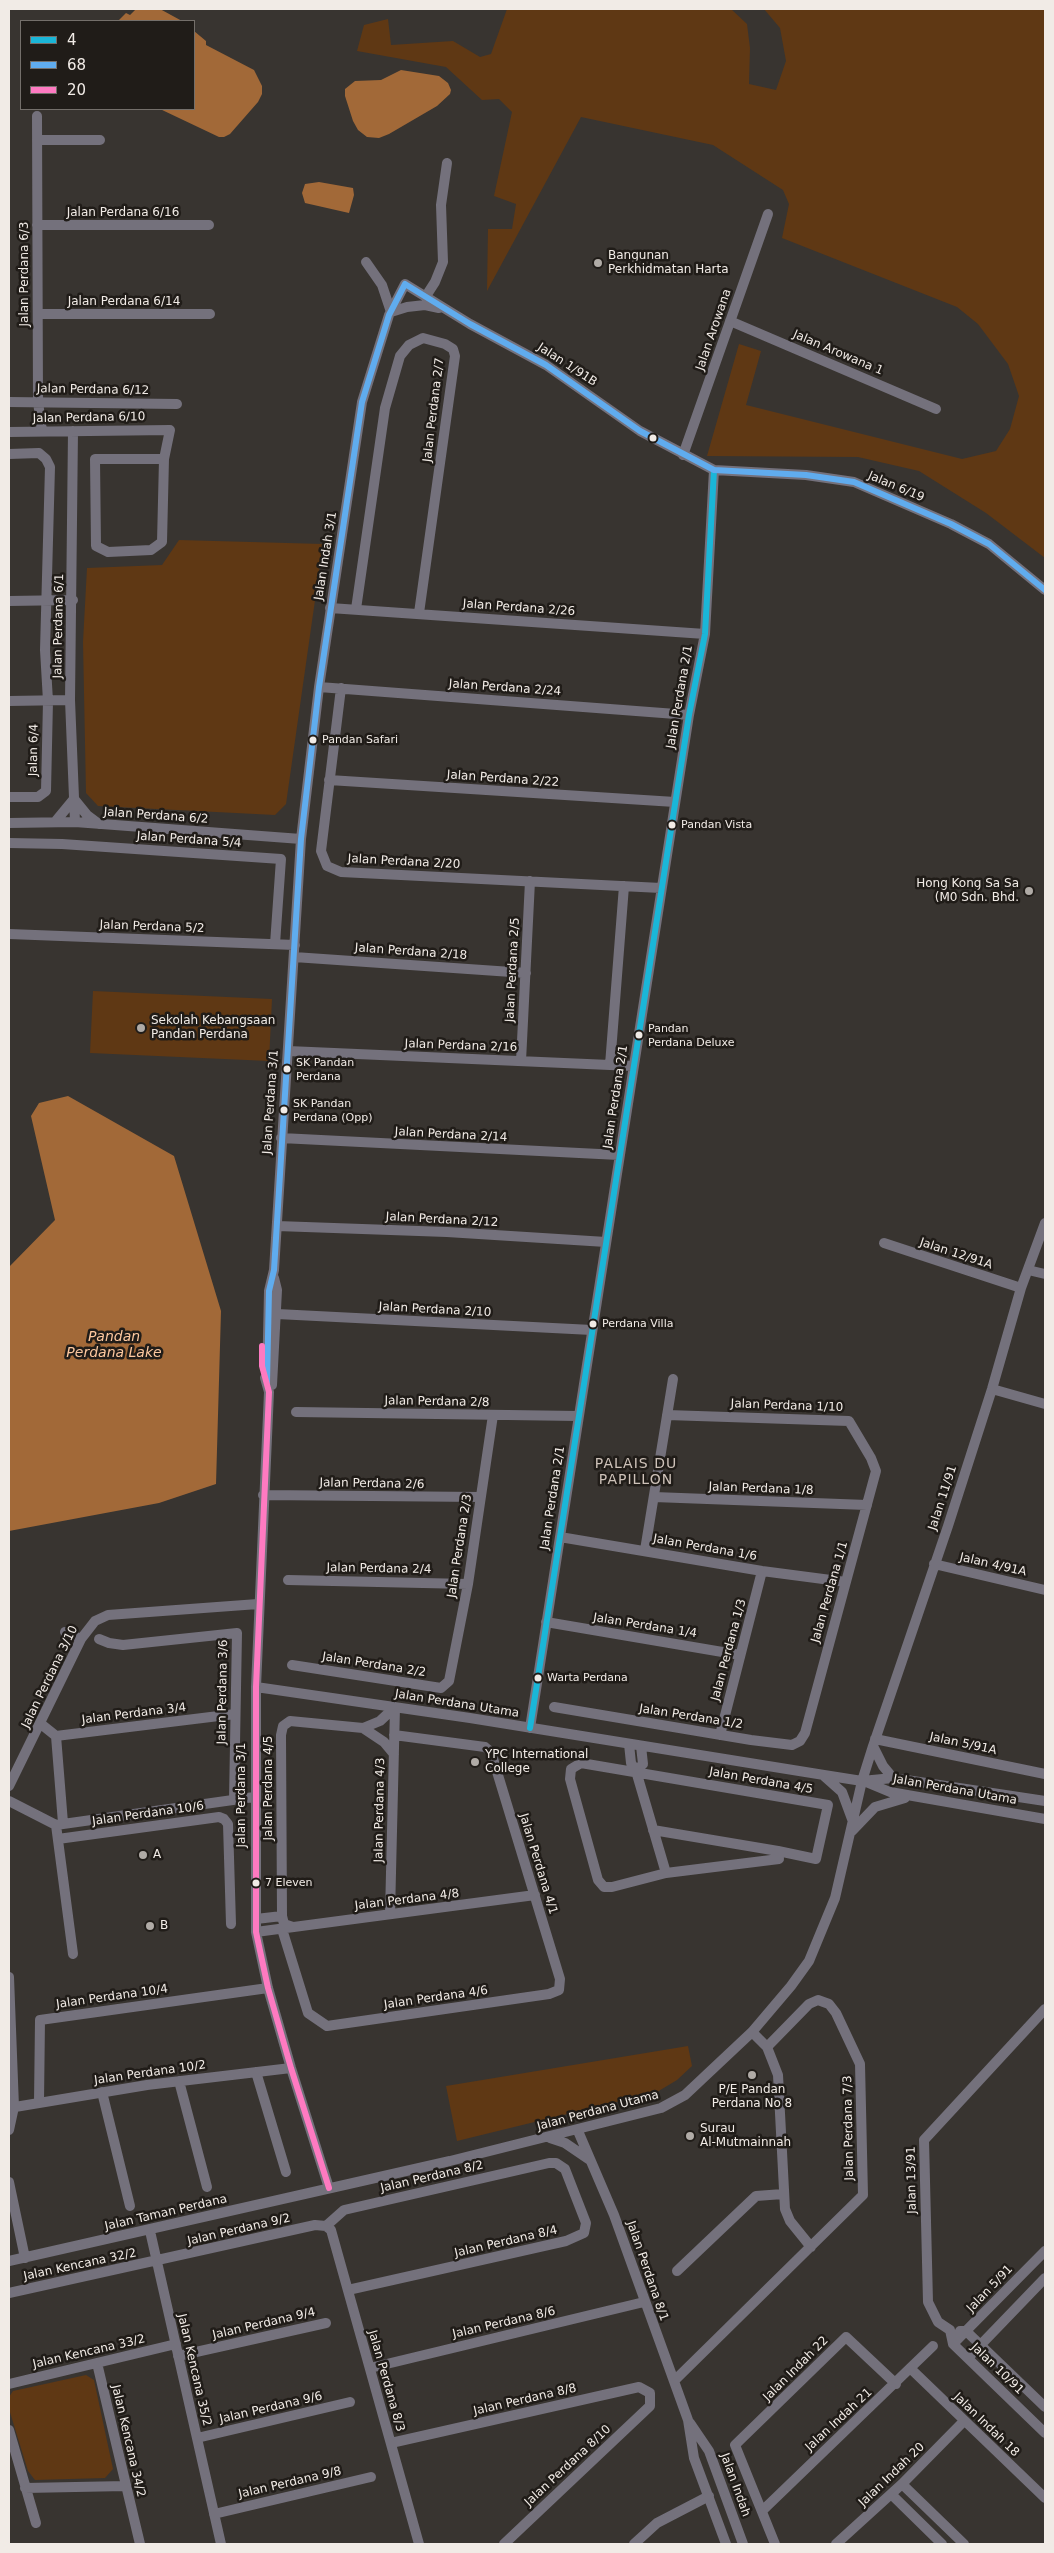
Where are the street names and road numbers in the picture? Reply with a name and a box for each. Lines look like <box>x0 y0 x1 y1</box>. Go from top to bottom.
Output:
street label: Jalan Perdana 6/16 <box>67 206 179 220</box>
street label: Jalan Perdana 6/3 <box>18 222 32 326</box>
street label: Jalan Arowana <box>693 287 735 373</box>
street label: Jalan Perdana 6/14 <box>68 295 180 309</box>
street label: Jalan Arowana 1 <box>791 327 885 379</box>
street label: Jalan 1/91B <box>534 340 600 390</box>
street label: Jalan Perdana 2/7 <box>420 357 448 463</box>
street label: Jalan Perdana 6/12 <box>37 382 149 398</box>
street label: Jalan Perdana 6/10 <box>33 410 145 426</box>
street label: Jalan 6/19 <box>866 469 926 505</box>
street label: Jalan Indah 3/1 <box>312 511 340 601</box>
street label: Jalan Perdana 6/1 <box>51 573 67 679</box>
street label: Jalan Perdana 2/26 <box>462 597 576 619</box>
street label: Jalan Perdana 2/1 <box>664 644 696 750</box>
street label: Jalan Perdana 2/24 <box>448 677 562 699</box>
street label: Jalan 6/4 <box>26 724 42 776</box>
street label: Jalan Perdana 2/22 <box>446 768 560 790</box>
street label: Jalan Perdana 6/2 <box>103 805 209 827</box>
street label: Jalan Perdana 5/4 <box>136 829 242 851</box>
street label: Jalan Perdana 2/20 <box>347 852 461 872</box>
street label: Jalan Perdana 2/5 <box>503 917 523 1023</box>
street label: Jalan Perdana 5/2 <box>99 918 205 936</box>
street label: Jalan Perdana 2/18 <box>354 941 468 963</box>
street label: Jalan Perdana 2/16 <box>404 1037 518 1055</box>
street label: Jalan Perdana 2/1 <box>601 1044 631 1150</box>
street label: Jalan Perdana 3/1 <box>260 1049 282 1155</box>
street label: Jalan Perdana 2/14 <box>394 1125 508 1145</box>
street label: Jalan Perdana 2/12 <box>385 1210 499 1230</box>
street label: Jalan 12/91A <box>918 1235 994 1273</box>
street label: Jalan Perdana 2/10 <box>378 1300 492 1320</box>
street label: Jalan Perdana 2/8 <box>384 1394 490 1410</box>
street label: Jalan Perdana 1/10 <box>730 1397 844 1415</box>
street label: Jalan Perdana 2/1 <box>538 1445 568 1551</box>
street label: Jalan 11/91 <box>926 1464 960 1532</box>
street label: Jalan Perdana 2/6 <box>319 1476 425 1492</box>
street label: Jalan Perdana 1/8 <box>708 1480 814 1498</box>
street label: Jalan Perdana 2/3 <box>445 1493 475 1599</box>
street label: Jalan Perdana 1/6 <box>652 1532 758 1564</box>
street label: Jalan Perdana 1/1 <box>809 1540 851 1644</box>
street label: Jalan 4/91A <box>958 1550 1028 1580</box>
street label: Jalan Perdana 2/4 <box>326 1561 432 1577</box>
street label: Jalan Perdana 1/3 <box>708 1597 750 1703</box>
street label: Jalan Perdana 1/4 <box>592 1611 698 1641</box>
street label: Jalan Perdana 3/10 <box>19 1623 81 1731</box>
street label: Jalan Perdana 3/6 <box>215 1639 231 1745</box>
street label: Jalan Perdana 2/2 <box>321 1650 427 1680</box>
street label: Jalan Perdana Utama <box>394 1687 520 1721</box>
street label: Jalan Perdana 3/4 <box>81 1700 187 1728</box>
street label: Jalan Perdana 1/2 <box>638 1702 744 1732</box>
street label: Jalan 5/91A <box>928 1730 998 1758</box>
street label: Jalan Perdana 4/5 <box>262 1736 276 1840</box>
street label: Jalan Perdana 3/1 <box>235 1743 249 1847</box>
street label: Jalan Perdana 4/3 <box>372 1757 388 1863</box>
street label: Jalan Perdana 4/5 <box>708 1765 814 1797</box>
street label: Jalan Perdana Utama <box>892 1772 1018 1808</box>
street label: Jalan Perdana 10/6 <box>91 1799 205 1829</box>
street label: Jalan Perdana 4/1 <box>516 1812 560 1916</box>
street label: Jalan Perdana 4/8 <box>354 1886 460 1914</box>
street label: Jalan Perdana 10/4 <box>55 1982 169 2012</box>
street label: Jalan Perdana 4/6 <box>383 1984 489 2012</box>
street label: Jalan Perdana 10/2 <box>93 2058 207 2088</box>
street label: Jalan Perdana 7/3 <box>841 2075 857 2181</box>
street label: Jalan Perdana Utama <box>536 2088 660 2134</box>
street label: Jalan 13/91 <box>904 2146 920 2214</box>
street label: Jalan Perdana 8/2 <box>379 2158 485 2196</box>
street label: Jalan Taman Perdana <box>103 2192 229 2234</box>
street label: Jalan Perdana 9/2 <box>186 2211 292 2249</box>
street label: Jalan Perdana 8/1 <box>623 2219 671 2323</box>
street label: Jalan Perdana 8/4 <box>453 2223 559 2261</box>
street label: Jalan Kencana 32/2 <box>22 2246 138 2284</box>
street label: Jalan 5/91 <box>964 2262 1016 2316</box>
street label: Jalan Perdana 8/6 <box>451 2304 557 2342</box>
street label: Jalan Perdana 9/4 <box>211 2305 317 2343</box>
street label: Jalan Kencana 35/2 <box>174 2312 214 2428</box>
street label: Jalan Perdana 8/3 <box>365 2329 407 2433</box>
street label: Jalan Kencana 33/2 <box>31 2332 147 2372</box>
street label: Jalan Indah 22 <box>761 2334 831 2404</box>
street label: Jalan 10/91 <box>968 2340 1026 2398</box>
street label: Jalan Perdana 8/8 <box>472 2381 578 2419</box>
street label: Jalan Kencana 34/2 <box>108 2383 148 2499</box>
street label: Jalan Indah 21 <box>803 2385 875 2455</box>
street label: Jalan Perdana 9/6 <box>218 2389 324 2427</box>
street label: Jalan Indah 18 <box>950 2390 1022 2460</box>
street label: Jalan Perdana 8/10 <box>522 2422 614 2510</box>
street label: Jalan Indah 20 <box>856 2440 928 2510</box>
street label: Jalan Indah <box>717 2451 753 2519</box>
street label: Jalan Perdana 9/8 <box>237 2464 343 2502</box>

